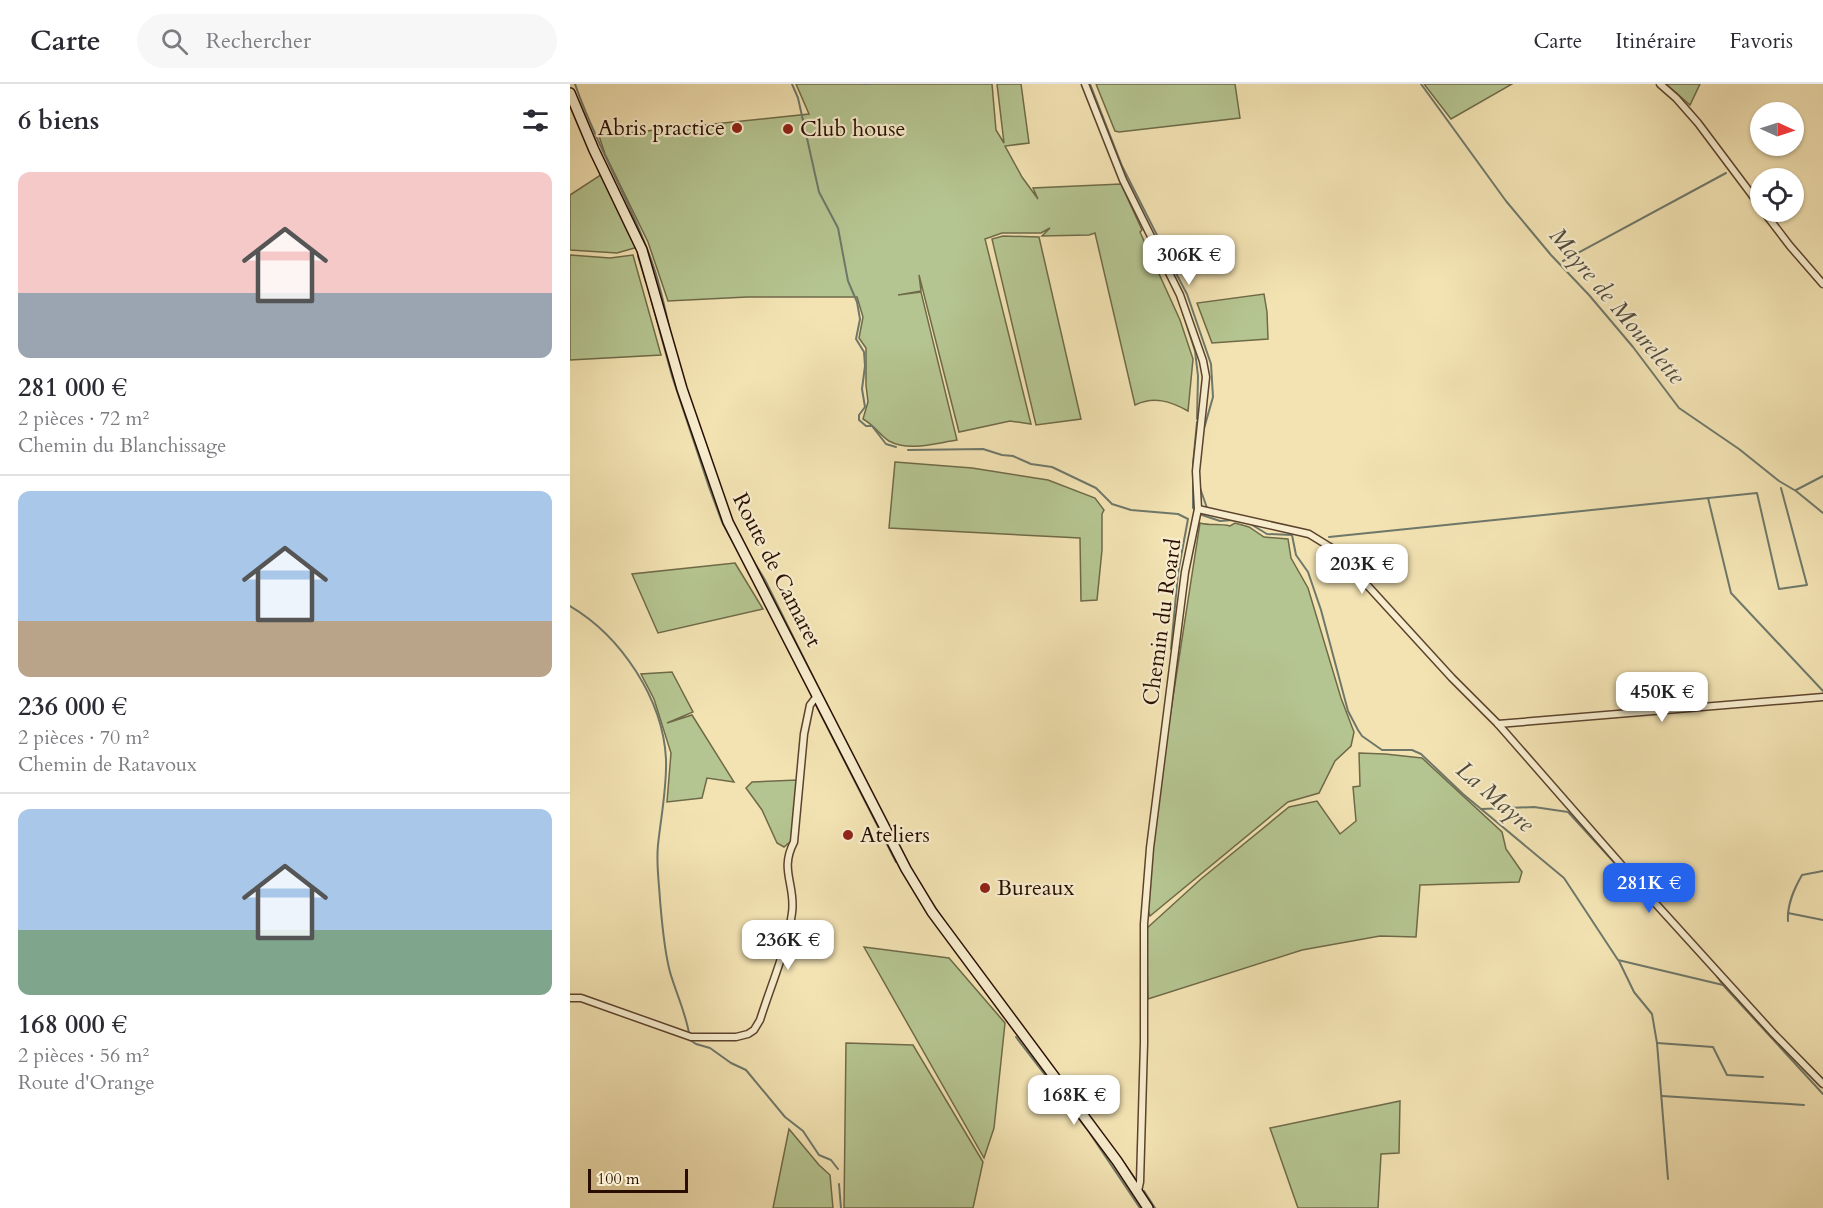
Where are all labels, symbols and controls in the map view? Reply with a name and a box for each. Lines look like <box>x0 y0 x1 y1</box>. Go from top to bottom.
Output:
search box <box>137 14 557 68</box>
text: Carte <box>30 22 101 60</box>
icon: search <box>158 25 191 58</box>
text: Rechercher <box>206 26 311 56</box>
text: Carte <box>1533 27 1582 56</box>
text: Itinéraire <box>1615 27 1696 56</box>
text: Favoris <box>1729 27 1793 56</box>
north arrow <box>1750 102 1804 156</box>
map controls <box>1750 102 1804 222</box>
text: 6 biens <box>18 103 99 138</box>
icon: filters <box>519 104 552 137</box>
place label: Abris practice <box>598 113 725 143</box>
place label: Club house <box>800 114 906 144</box>
marker: Abris practice <box>730 121 744 135</box>
marker: Club house <box>781 122 795 136</box>
button: locate <box>1750 168 1804 222</box>
icon: home <box>231 211 339 319</box>
water label: Mayre de Mourelette <box>1541 220 1693 392</box>
pin: 306K € <box>1140 235 1238 286</box>
text: 306K € <box>1157 241 1221 268</box>
text: 281 000 € <box>18 370 127 405</box>
text: 2 pièces · 72 m² <box>18 405 149 432</box>
text: Chemin du Blanchissage <box>18 432 226 459</box>
street label: Route de Camaret <box>725 488 829 652</box>
icon: home <box>231 530 339 638</box>
street label: Chemin du Roard <box>1135 536 1189 707</box>
pin: 203K € <box>1313 544 1411 595</box>
text: 203K € <box>1330 550 1394 577</box>
pin: 450K € <box>1613 672 1711 723</box>
text: 450K € <box>1630 678 1694 705</box>
text: 236 000 € <box>18 689 127 724</box>
text: 2 pièces · 70 m² <box>18 724 149 751</box>
text: Chemin de Ratavoux <box>18 751 197 778</box>
water label: La Mayre <box>1449 754 1542 841</box>
place label: Ateliers <box>860 820 930 850</box>
marker: Ateliers <box>841 828 855 842</box>
icon: home <box>231 848 339 956</box>
pin: 281K € <box>1600 863 1698 914</box>
text: 281K € <box>1617 869 1681 896</box>
place label: Bureaux <box>997 873 1075 903</box>
marker: Bureaux <box>978 881 992 895</box>
pin: 236K € <box>739 920 837 971</box>
text: 236K € <box>756 926 820 953</box>
text: 168 000 € <box>18 1007 127 1042</box>
text: 2 pièces · 56 m² <box>18 1042 149 1069</box>
text: Route d'Orange <box>18 1069 154 1096</box>
pin: 168K € <box>1025 1075 1123 1126</box>
text: 168K € <box>1042 1081 1106 1108</box>
scale bar <box>588 1166 688 1194</box>
text: 100 m <box>597 1168 639 1190</box>

